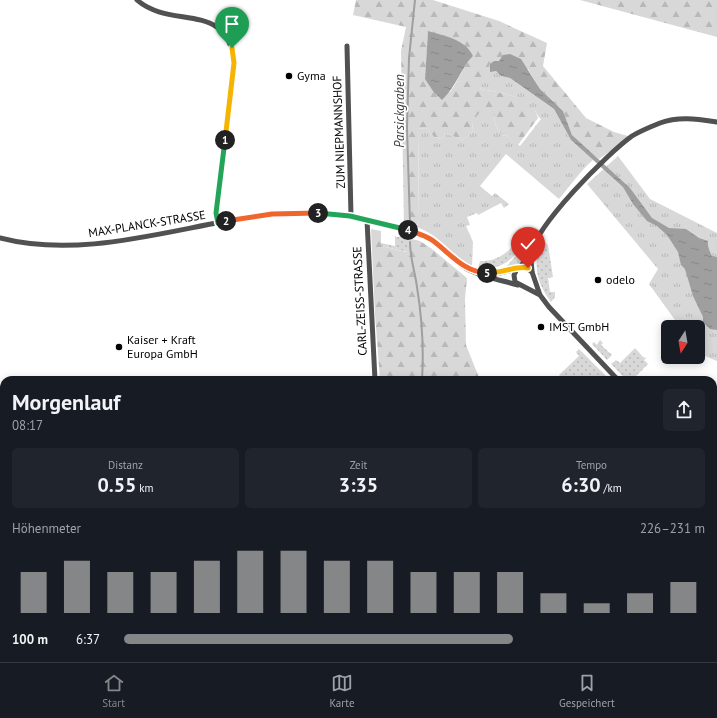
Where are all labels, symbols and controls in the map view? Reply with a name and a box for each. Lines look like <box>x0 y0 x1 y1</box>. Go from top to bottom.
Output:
pin <box>215 7.0 249 48</box>
icon: arrive <box>221 13 243 35</box>
place label: Gyma <box>297 68 326 83</box>
marker: Gyma <box>284 71 294 81</box>
water label: Parsickgraben <box>391 74 408 148</box>
street label: ZUM NIEPMANNSHOF <box>329 75 348 189</box>
pin: 1 <box>215 130 235 150</box>
text: 1 <box>222 133 228 147</box>
pin: 3 <box>308 203 328 223</box>
text: 3 <box>315 206 321 220</box>
street label: MAX-PLANCK-STRASSE <box>87 207 207 240</box>
pin: 2 <box>216 211 236 231</box>
text: 2 <box>223 214 229 228</box>
pin: 4 <box>398 220 418 240</box>
text: 4 <box>405 223 411 237</box>
pin <box>511 227 545 268</box>
icon: check <box>517 233 539 255</box>
street label: CARL-ZEISS-STRASSE <box>349 246 370 356</box>
pin: 5 <box>477 263 497 283</box>
text: 5 <box>484 266 490 280</box>
place label: odelo <box>606 272 635 287</box>
marker: odelo <box>593 275 603 285</box>
place label: IMST GmbH <box>549 319 609 334</box>
north arrow <box>661 320 705 364</box>
map controls <box>661 320 705 364</box>
marker: IMST GmbH <box>536 322 546 332</box>
place label: Kaiser + Kraft Europa GmbH <box>127 332 198 361</box>
marker: Kaiser + Kraft Europa GmbH <box>114 342 124 352</box>
text: Morgenlauf <box>12 388 120 416</box>
button: share <box>663 389 705 431</box>
text: 08:17 <box>12 417 43 434</box>
text: Distanz <box>108 458 143 472</box>
text: Zeit <box>350 458 367 472</box>
text: Tempo <box>576 458 607 472</box>
text: 0.55 <box>97 472 136 498</box>
text: 3:35 <box>339 472 378 498</box>
text: 6:30 <box>561 472 601 498</box>
text: km <box>136 481 154 495</box>
text: /km <box>601 481 622 495</box>
text: Höhenmeter <box>12 520 81 537</box>
text: 226–231 m <box>640 520 705 537</box>
text: 100 m <box>12 631 48 648</box>
text: 6:37 <box>76 631 100 648</box>
tab: Start <box>102 672 125 710</box>
tab: Karte <box>329 672 355 710</box>
tab: Gespeichert <box>559 672 615 710</box>

